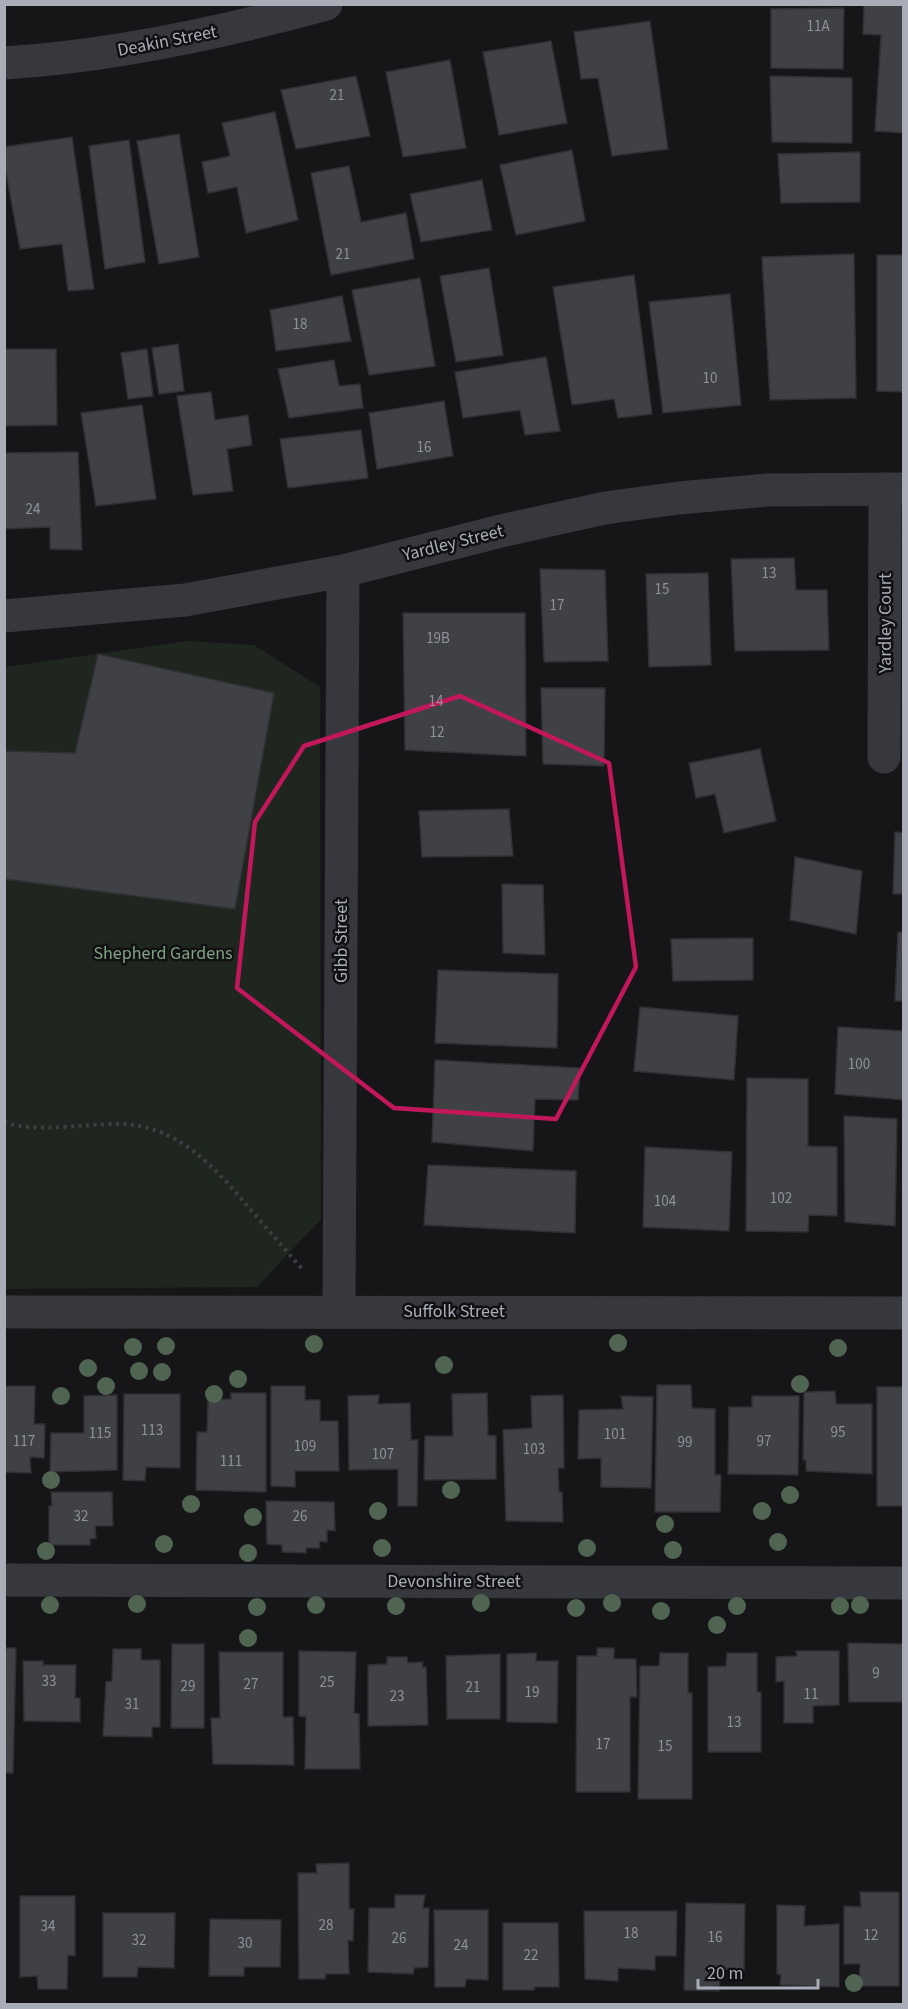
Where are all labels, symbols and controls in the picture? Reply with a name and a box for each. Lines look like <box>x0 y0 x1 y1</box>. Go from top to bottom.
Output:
house number: 11A <box>806 16 830 37</box>
street label: Deakin Street <box>115 19 219 63</box>
house number: 21 <box>330 85 344 106</box>
house number: 21 <box>336 244 350 265</box>
house number: 18 <box>293 314 307 335</box>
house number: 10 <box>703 368 717 389</box>
house number: 16 <box>417 437 431 458</box>
house number: 24 <box>26 499 41 520</box>
street label: Yardley Street <box>399 518 506 568</box>
house number: 13 <box>762 563 776 584</box>
street label: Yardley Court <box>873 573 898 674</box>
house number: 15 <box>655 579 669 600</box>
house number: 17 <box>550 595 564 616</box>
house number: 19B <box>426 628 450 649</box>
house number: 14 <box>429 691 444 712</box>
house number: 12 <box>430 722 444 743</box>
street label: Gibb Street <box>329 899 354 983</box>
park label: Shepherd Gardens <box>93 941 233 966</box>
house number: 100 <box>848 1054 870 1075</box>
house number: 102 <box>770 1188 792 1209</box>
house number: 104 <box>654 1191 677 1212</box>
street label: Suffolk Street <box>403 1299 505 1324</box>
house number: 113 <box>141 1420 163 1441</box>
house number: 95 <box>831 1422 845 1443</box>
house number: 115 <box>89 1423 111 1444</box>
house number: 101 <box>604 1424 626 1445</box>
house number: 117 <box>13 1431 35 1452</box>
house number: 97 <box>757 1431 771 1452</box>
house number: 99 <box>678 1432 692 1453</box>
house number: 109 <box>294 1436 316 1457</box>
house number: 103 <box>523 1439 545 1460</box>
house number: 107 <box>372 1444 394 1465</box>
house number: 111 <box>220 1451 242 1472</box>
house number: 32 <box>74 1506 88 1527</box>
house number: 26 <box>293 1506 307 1527</box>
street label: Devonshire Street <box>387 1569 521 1594</box>
house number: 9 <box>872 1663 880 1684</box>
house number: 33 <box>42 1671 56 1692</box>
house number: 25 <box>320 1672 334 1693</box>
house number: 27 <box>244 1674 258 1695</box>
house number: 29 <box>181 1676 195 1697</box>
house number: 21 <box>466 1677 480 1698</box>
house number: 19 <box>525 1682 539 1703</box>
house number: 11 <box>804 1684 818 1705</box>
house number: 23 <box>390 1686 404 1707</box>
house number: 31 <box>125 1694 139 1715</box>
house number: 13 <box>727 1712 741 1733</box>
house number: 17 <box>596 1734 610 1755</box>
house number: 15 <box>658 1736 672 1757</box>
house number: 28 <box>319 1915 333 1936</box>
house number: 34 <box>41 1916 56 1937</box>
house number: 18 <box>624 1923 638 1944</box>
house number: 12 <box>864 1925 878 1946</box>
house number: 16 <box>708 1927 722 1948</box>
house number: 26 <box>392 1928 406 1949</box>
house number: 32 <box>132 1930 146 1951</box>
house number: 30 <box>238 1933 252 1954</box>
house number: 24 <box>454 1935 469 1956</box>
house number: 22 <box>524 1945 538 1966</box>
scale bar <box>698 1952 818 1990</box>
text: 20 m <box>707 1961 743 1986</box>

